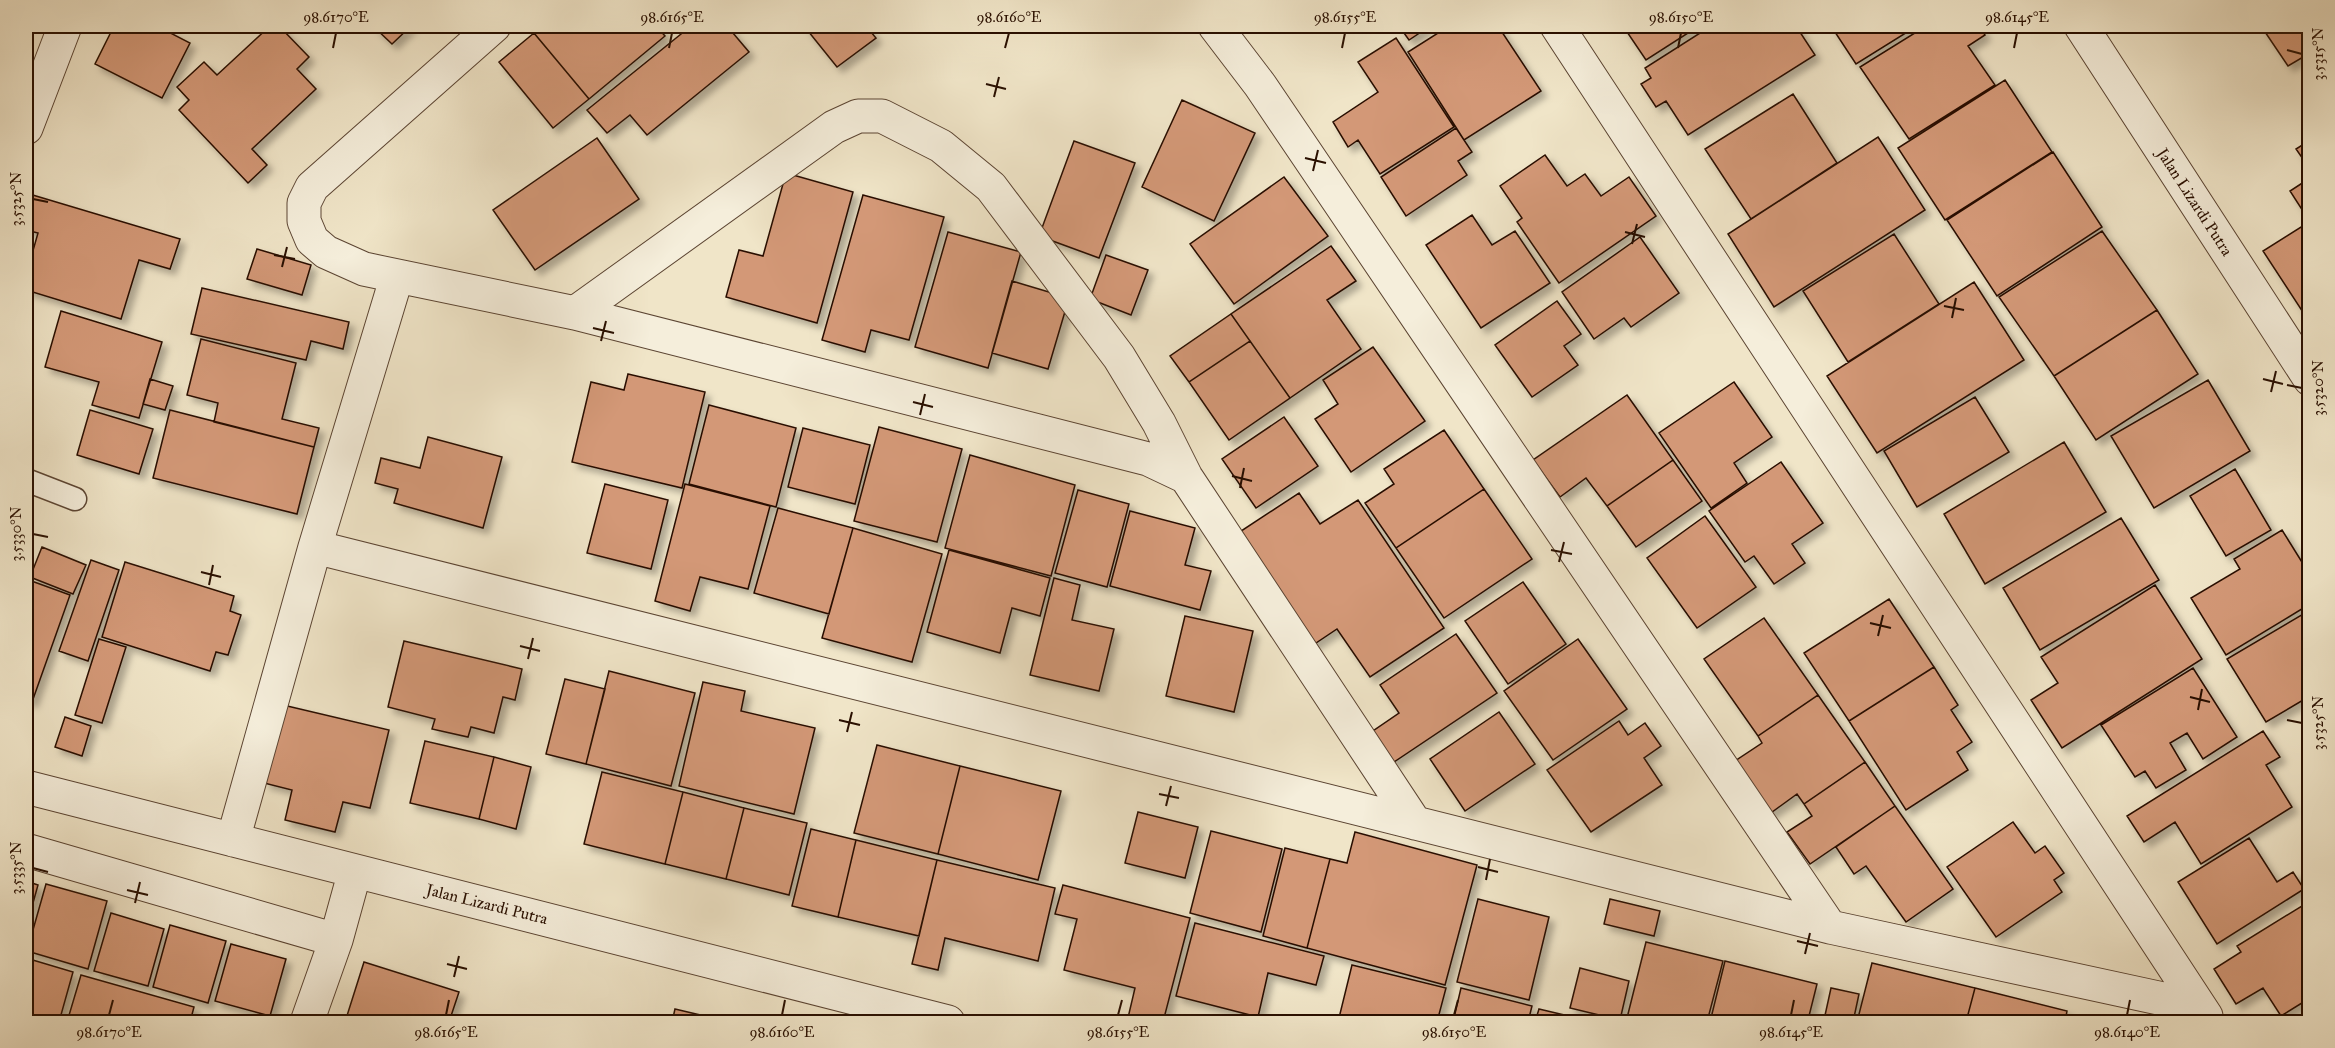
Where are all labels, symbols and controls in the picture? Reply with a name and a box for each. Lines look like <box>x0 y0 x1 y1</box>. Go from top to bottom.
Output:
text: 98.6170°E <box>303 8 369 26</box>
text: 98.6165°E <box>640 8 704 26</box>
text: 98.6160°E <box>976 8 1042 26</box>
text: 98.6155°E <box>1314 8 1377 26</box>
text: 98.6150°E <box>1649 8 1713 26</box>
text: 98.6145°E <box>1985 8 2049 26</box>
text: 3.5315°N <box>2309 27 2327 80</box>
street label: Jalan Lizardi Putra <box>2151 143 2237 260</box>
text: 3.5325°N <box>7 172 25 226</box>
text: 3.5320°N <box>2309 360 2327 416</box>
text: 3.5330°N <box>7 506 25 561</box>
text: 3.5325°N <box>2309 696 2327 750</box>
text: 3.5335°N <box>7 841 25 895</box>
street label: Jalan Lizardi Putra <box>422 879 550 929</box>
text: 98.6170°E <box>76 1023 142 1041</box>
text: 98.6165°E <box>414 1023 478 1041</box>
text: 98.6160°E <box>749 1023 815 1041</box>
text: 98.6155°E <box>1087 1023 1150 1041</box>
text: 98.6150°E <box>1422 1023 1486 1041</box>
text: 98.6145°E <box>1759 1023 1823 1041</box>
text: 98.6140°E <box>2094 1023 2160 1041</box>

